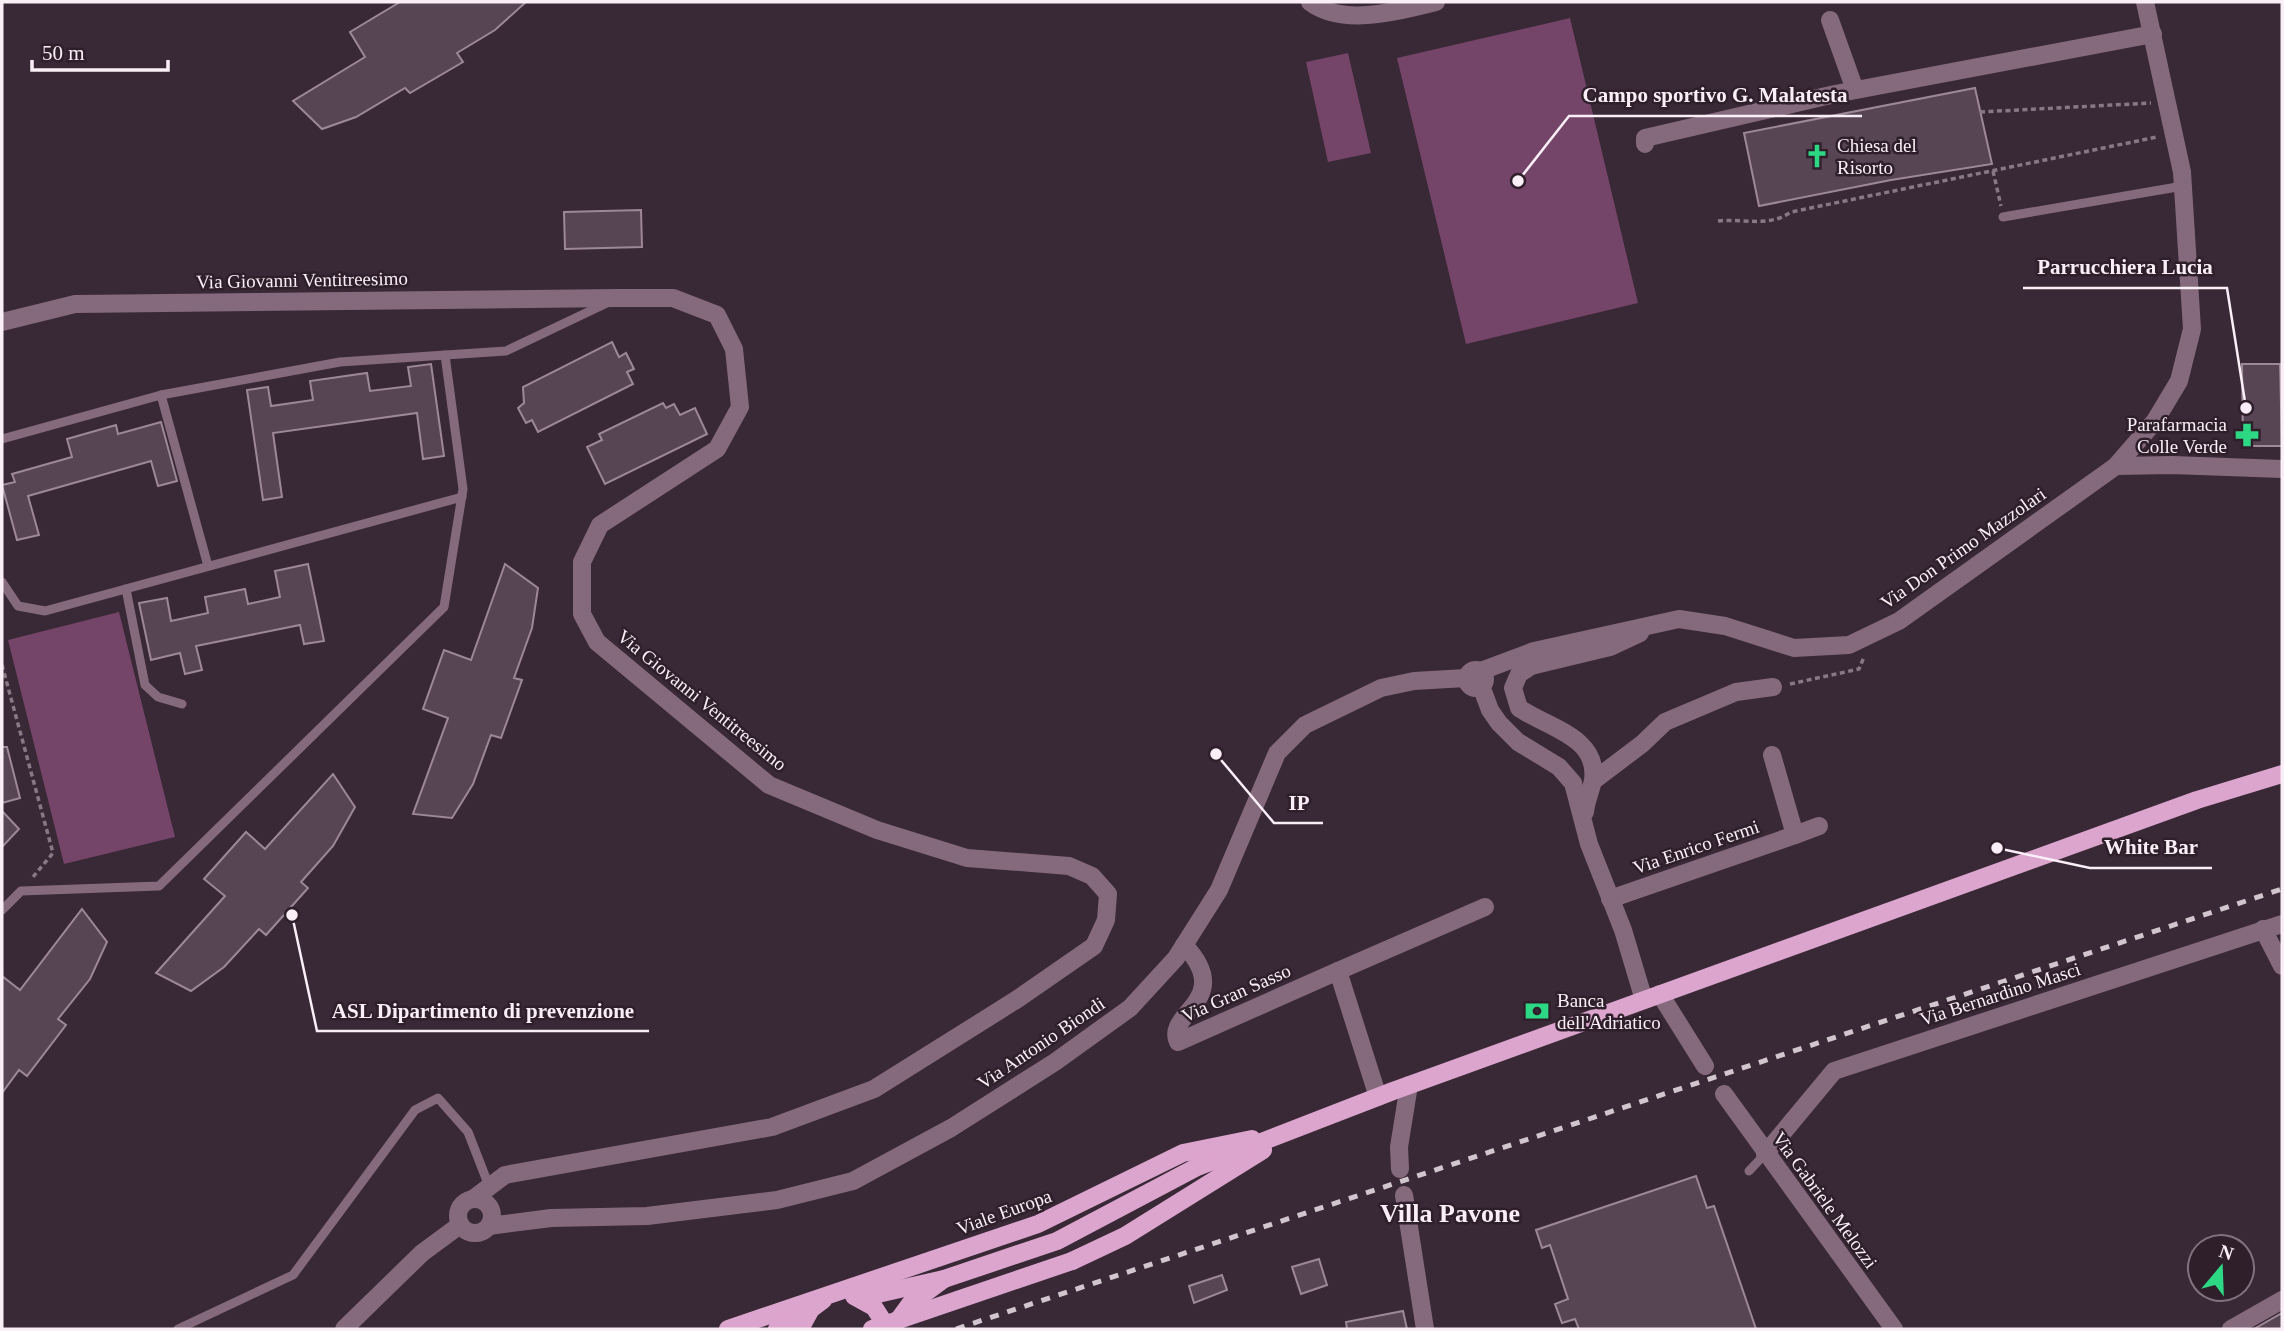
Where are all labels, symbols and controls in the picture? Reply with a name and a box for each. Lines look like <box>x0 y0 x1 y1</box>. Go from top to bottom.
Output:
scale bar <box>32 28 168 72</box>
text: 50 m <box>42 41 85 65</box>
callout: Campo sportivo G. Malatesta <box>1569 74 1862 116</box>
text: Campo sportivo G. Malatesta <box>1583 83 1848 107</box>
place label: Chiesa del Risorto <box>1837 135 1917 178</box>
church icon: Chiesa del Risorto <box>1803 142 1831 170</box>
callout: Parrucchiera Lucia <box>2023 246 2227 288</box>
text: Parrucchiera Lucia <box>2037 255 2213 279</box>
street label: Via Giovanni Ventitreesimo <box>196 268 408 292</box>
place label: Parafarmacia Colle Verde <box>2127 414 2228 457</box>
pharmacy icon: Parafarmacia Colle Verde <box>2233 421 2261 449</box>
street label: Via Don Primo Mazzolari <box>1876 483 2050 613</box>
street label: Via Giovanni Ventitreesimo <box>613 625 791 775</box>
callout: IP <box>1274 781 1323 823</box>
text: IP <box>1289 791 1310 815</box>
street label: Via Enrico Fermi <box>1630 816 1762 878</box>
callout: White Bar <box>2090 826 2212 868</box>
text: White Bar <box>2104 835 2198 859</box>
street label: Via Bernardino Masci <box>1917 958 2083 1030</box>
street label: Via Gran Sasso <box>1178 960 1294 1026</box>
callout: ASL Dipartimento di prevenzione <box>317 989 649 1031</box>
place label: Banca dell'Adriatico <box>1557 990 1661 1033</box>
street label: Via Antonio Biondi <box>973 993 1109 1093</box>
bank icon: Banca dell'Adriatico <box>1523 997 1551 1025</box>
text: ASL Dipartimento di prevenzione <box>332 999 634 1023</box>
street label: Via Gabriele Melozzi <box>1768 1128 1882 1272</box>
street label: Viale Europa <box>954 1185 1055 1239</box>
district label: Villa Pavone <box>1380 1199 1520 1228</box>
north arrow <box>2186 1233 2256 1303</box>
text: N <box>2216 1240 2237 1265</box>

